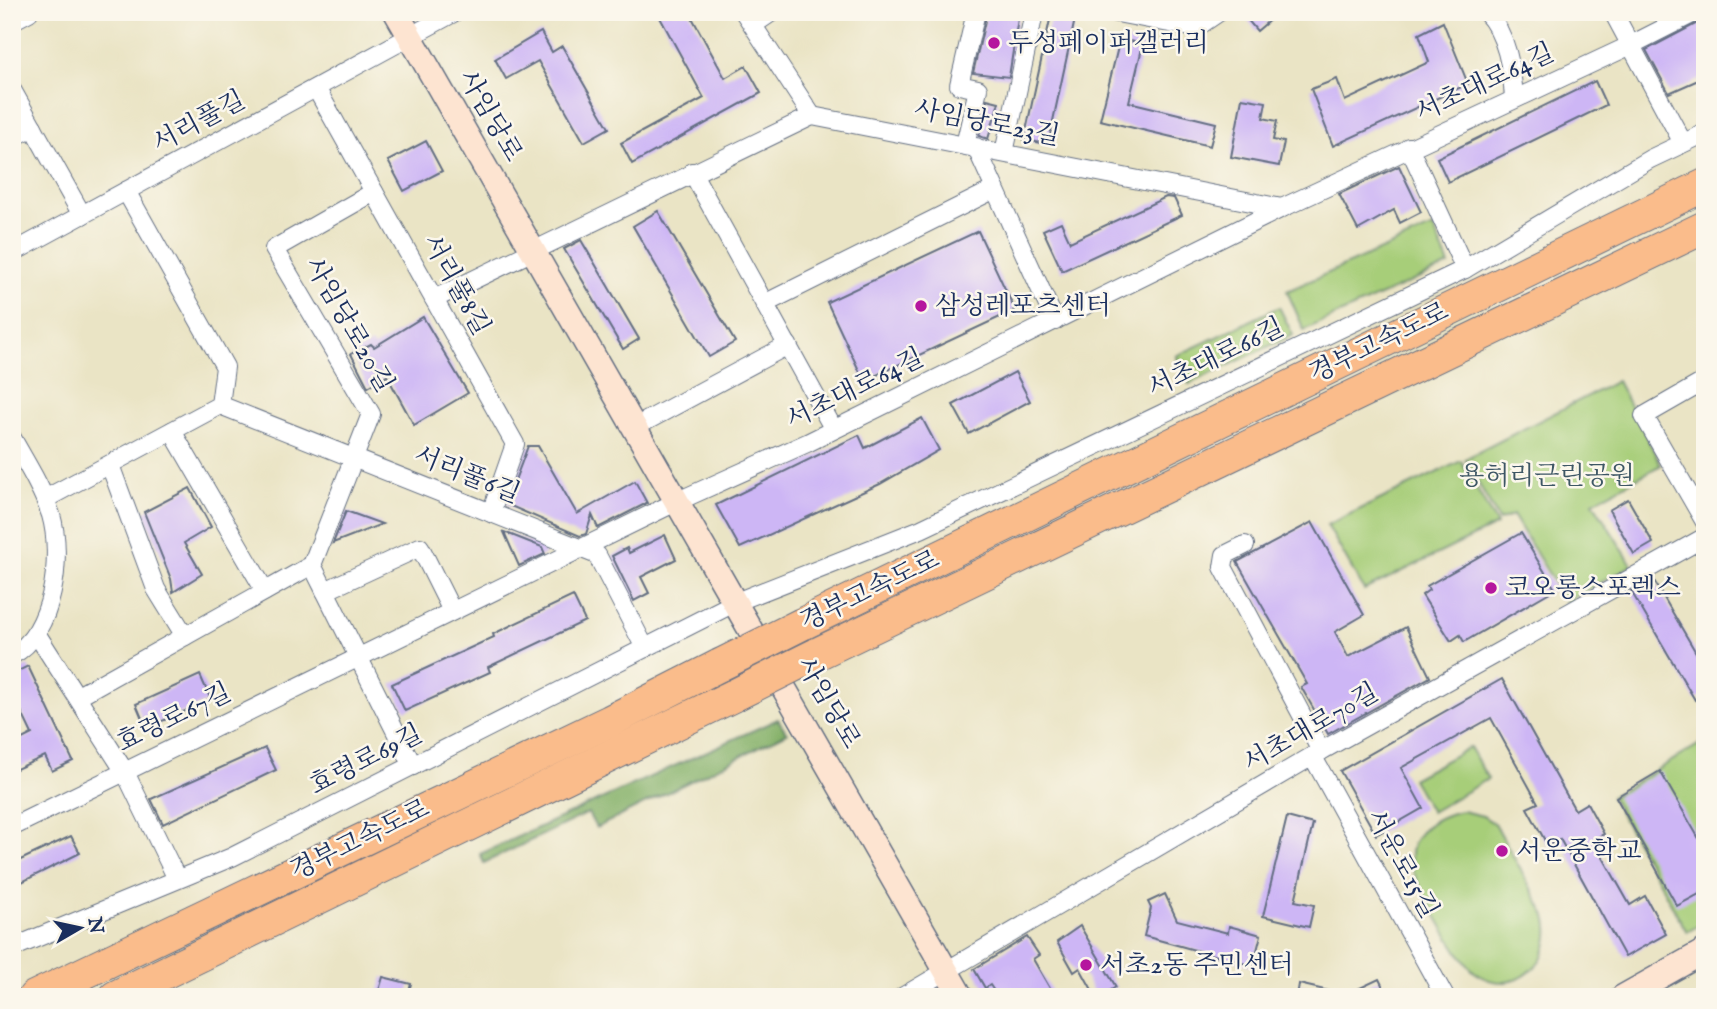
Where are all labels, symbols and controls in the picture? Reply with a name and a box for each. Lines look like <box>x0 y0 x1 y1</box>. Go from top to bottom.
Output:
place label: 두성페이퍼갤러리 <box>1008 27 1209 60</box>
marker: 두성페이퍼갤러리 <box>986 35 1002 51</box>
street label: 서초대로64길 <box>1410 36 1560 130</box>
street label: 사임당로 <box>451 64 529 168</box>
street label: 서리풀길 <box>147 84 251 160</box>
street label: 사임당로23길 <box>911 93 1063 153</box>
street label: 서리풀8길 <box>415 229 497 341</box>
street label: 사임당로20길 <box>297 252 401 398</box>
place label: 삼성레포츠센터 <box>935 290 1111 323</box>
street label: 경부고속도로 <box>1304 295 1454 391</box>
marker: 삼성레포츠센터 <box>913 298 929 314</box>
street label: 서초대로66길 <box>1142 311 1290 405</box>
street label: 서초대로64길 <box>781 341 929 437</box>
street label: 서리풀6길 <box>409 439 525 511</box>
park label: 용허리근린공원 <box>1459 460 1635 493</box>
street label: 경부고속도로 <box>795 543 945 639</box>
place label: 코오롱스포렉스 <box>1505 572 1681 605</box>
marker: 코오롱스포렉스 <box>1483 580 1499 596</box>
street label: 사임당로 <box>789 651 867 755</box>
street label: 효령로67길 <box>111 676 237 760</box>
street label: 서초대로70길 <box>1238 676 1384 780</box>
street label: 효령로69길 <box>304 717 428 803</box>
street label: 경부고속도로 <box>285 792 435 888</box>
street label: 서운로15길 <box>1359 804 1445 924</box>
place label: 서운중학교 <box>1516 835 1642 868</box>
marker: 서운중학교 <box>1494 843 1510 859</box>
north arrow <box>46 894 116 964</box>
text: N <box>82 915 108 936</box>
place label: 서초2동 주민센터 <box>1100 949 1294 982</box>
marker: 서초2동 주민센터 <box>1078 957 1094 973</box>

